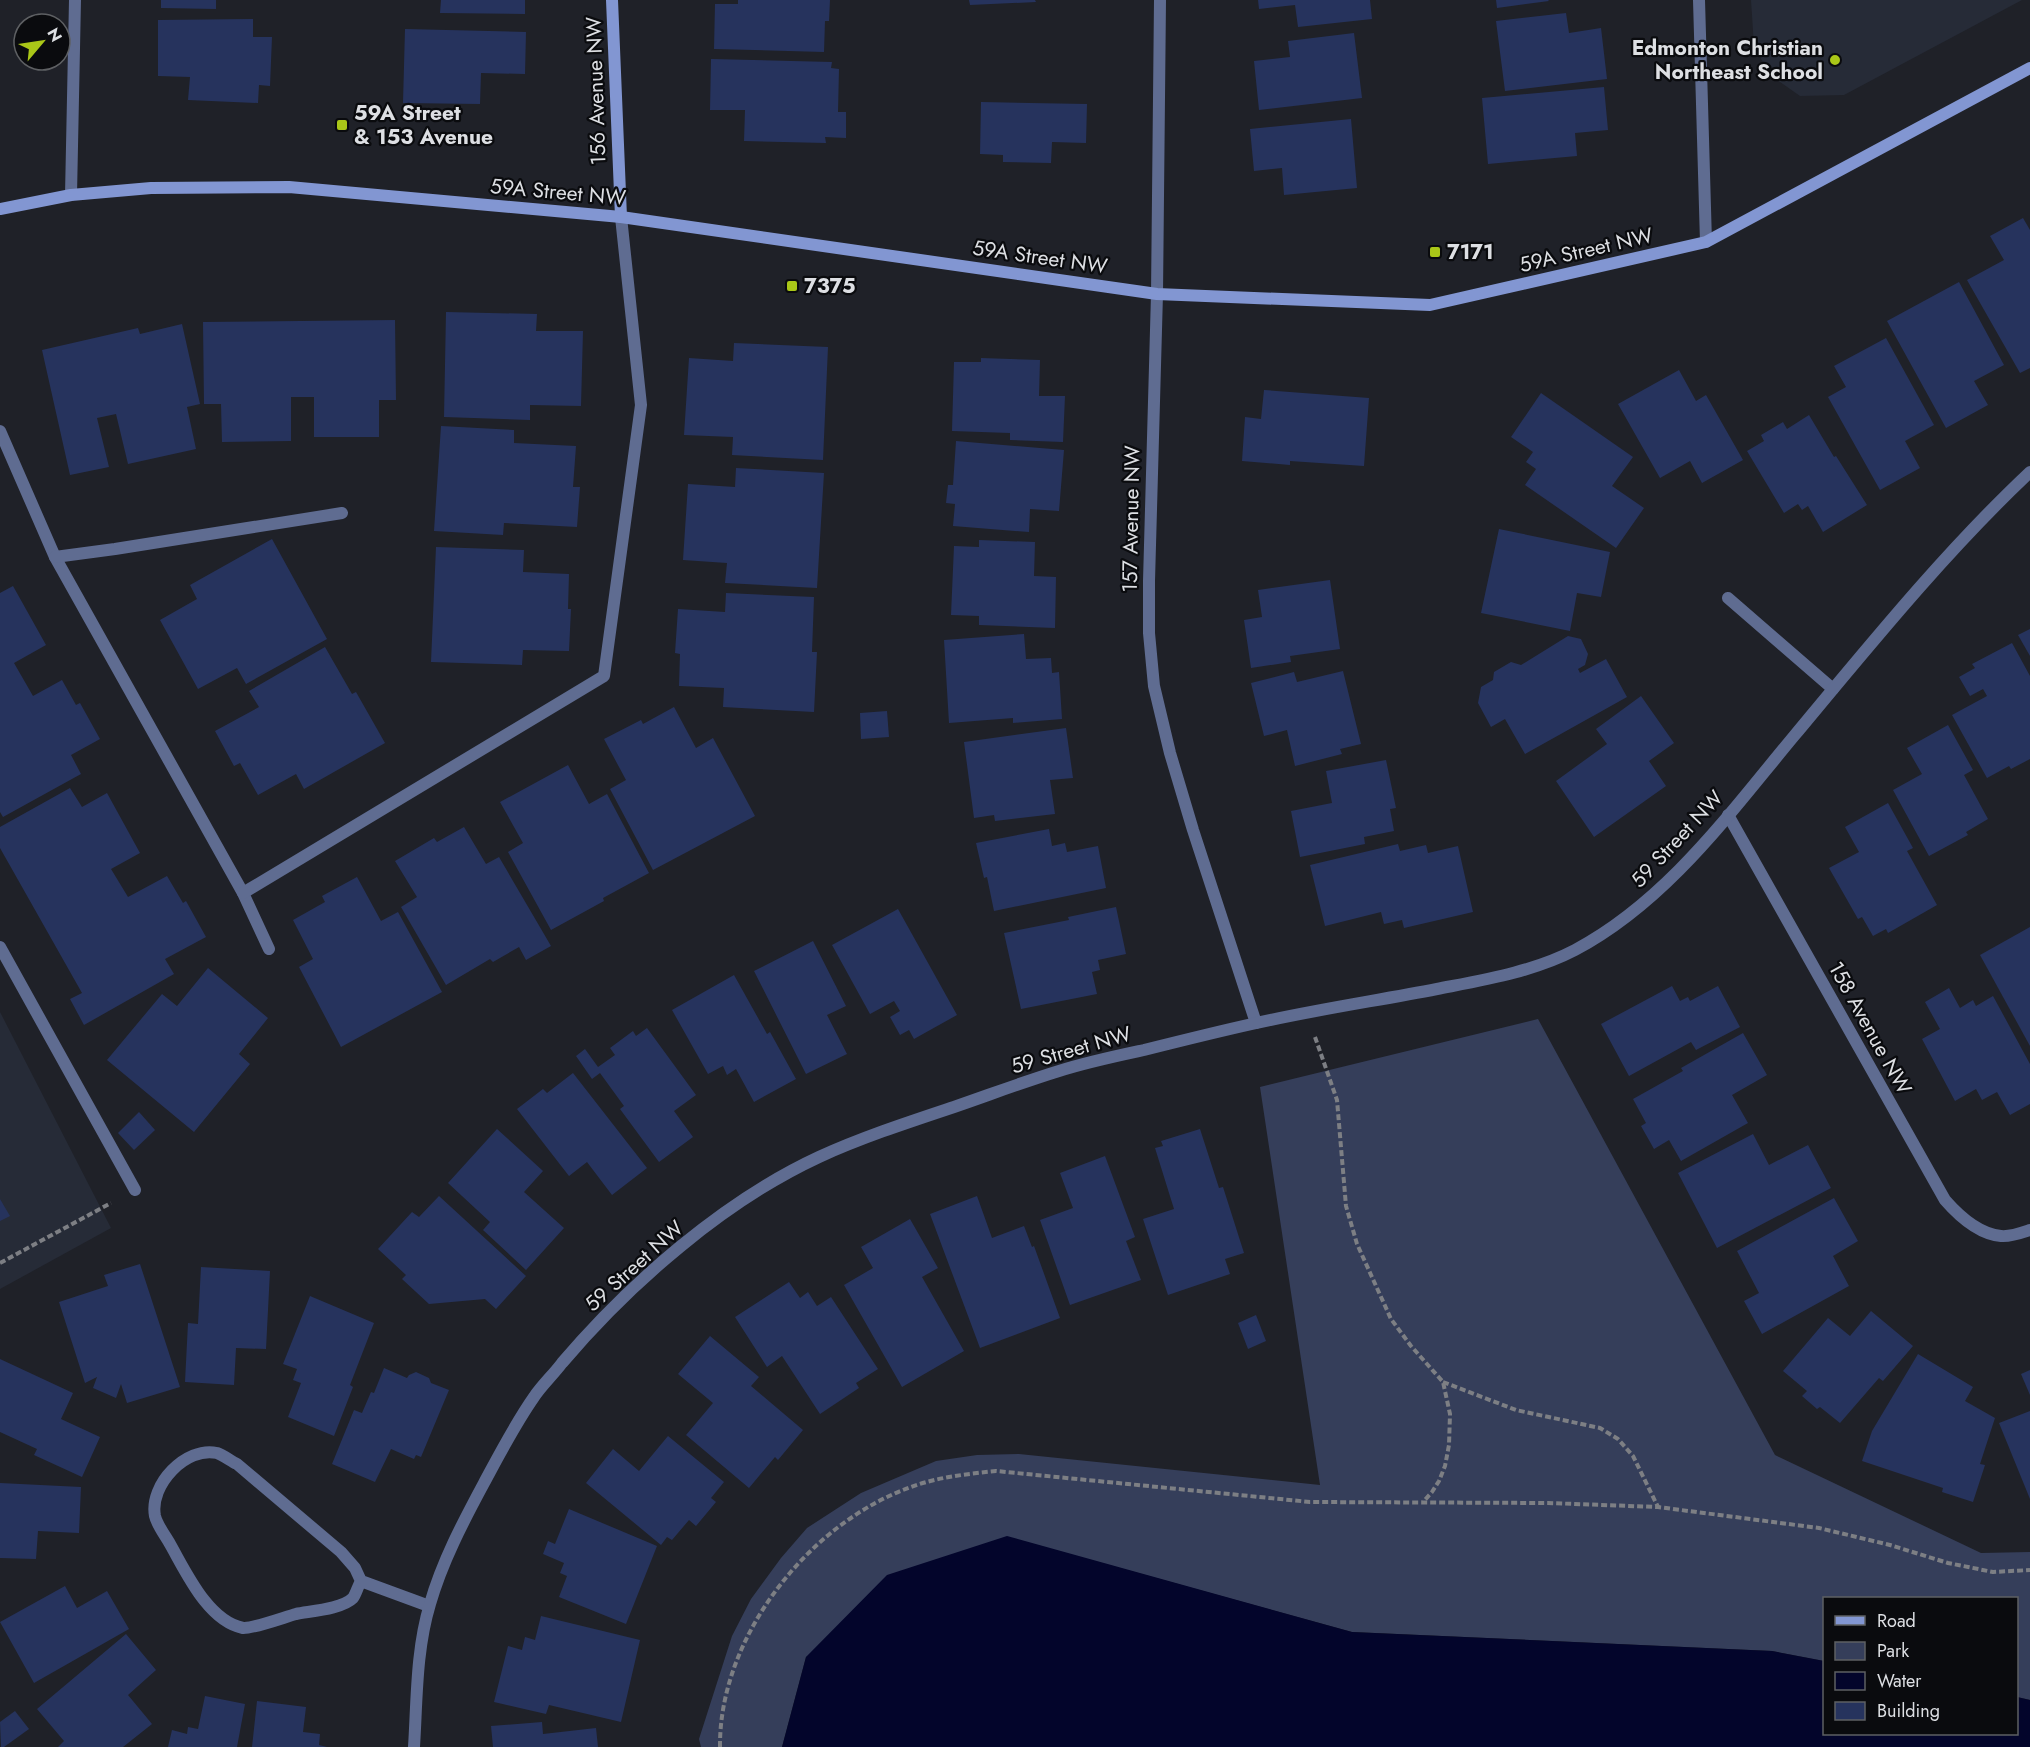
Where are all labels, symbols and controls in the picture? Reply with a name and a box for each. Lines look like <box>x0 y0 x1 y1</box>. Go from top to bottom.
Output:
north arrow <box>12 12 72 72</box>
street label: 156 Avenue NW <box>578 16 614 166</box>
text: N <box>42 24 68 46</box>
place label: Edmonton Christian Northeast School <box>1632 33 1823 87</box>
marker: Edmonton Christian Northeast School <box>1828 53 1842 67</box>
place label: 59A Street & 153 Avenue <box>354 98 493 152</box>
marker: 59A Street & 153 Avenue <box>335 118 349 132</box>
street label: 59A Street NW <box>489 171 627 213</box>
street label: 59A Street NW <box>1516 220 1656 280</box>
street label: 59A Street NW <box>971 233 1110 281</box>
place label: 7171 <box>1447 237 1494 267</box>
marker: 7171 <box>1428 245 1442 259</box>
place label: 7375 <box>804 271 856 301</box>
marker: 7375 <box>785 279 799 293</box>
street label: 157 Avenue NW <box>1115 445 1147 593</box>
street label: 59 Street NW <box>1624 783 1730 894</box>
street label: 158 Avenue NW <box>1821 956 1919 1100</box>
street label: 59 Street NW <box>1007 1018 1135 1081</box>
street label: 59 Street NW <box>578 1213 690 1319</box>
legend <box>1823 1597 2018 1735</box>
text: Road <box>1877 1608 1916 1634</box>
text: Park <box>1877 1638 1909 1664</box>
text: Water <box>1877 1668 1922 1694</box>
text: Building <box>1877 1698 1940 1724</box>

